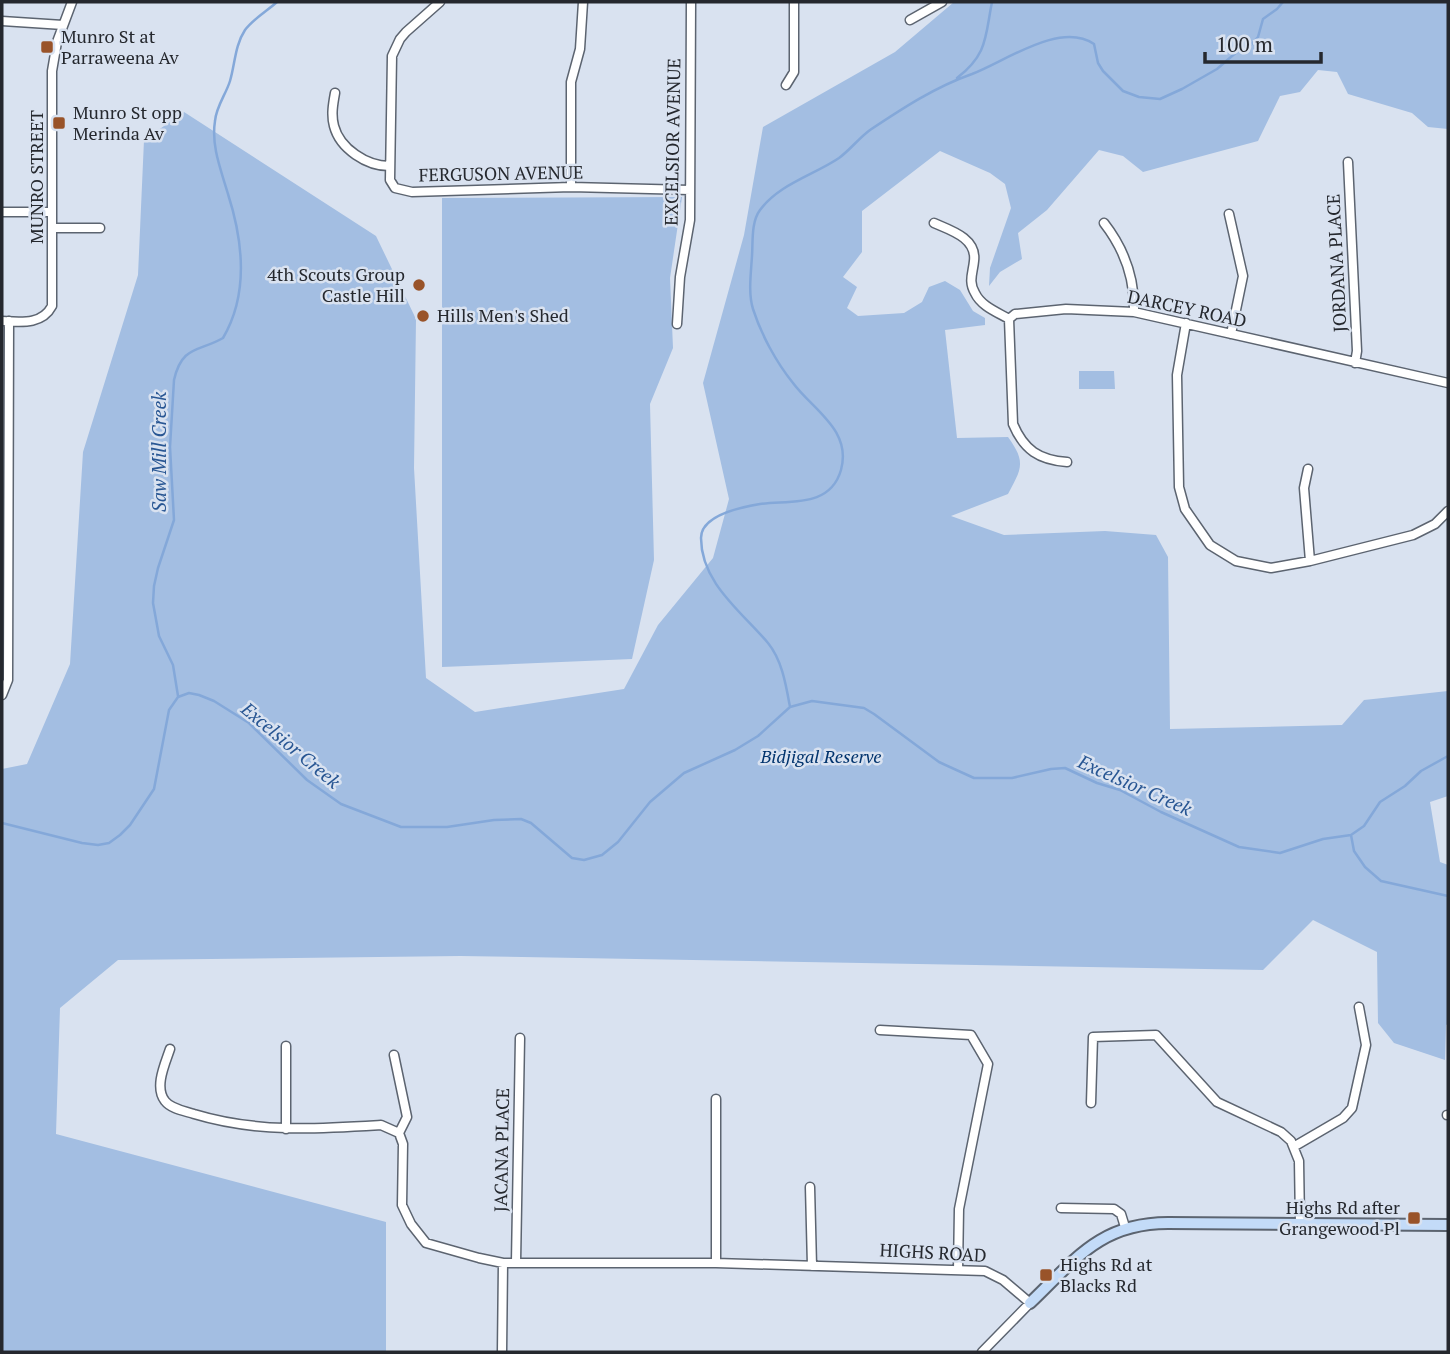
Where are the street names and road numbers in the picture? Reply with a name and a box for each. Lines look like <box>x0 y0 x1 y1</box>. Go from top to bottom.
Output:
street label: EXCELSIOR AVENUE <box>659 58 685 226</box>
street label: MUNRO STREET <box>24 110 48 244</box>
street label: FERGUSON AVENUE <box>418 160 584 186</box>
street label: JORDANA PLACE <box>1320 193 1352 333</box>
street label: DARCEY ROAD <box>1125 284 1249 332</box>
street label: JACANA PLACE <box>488 1088 514 1212</box>
street label: HIGHS ROAD <box>879 1237 987 1267</box>

